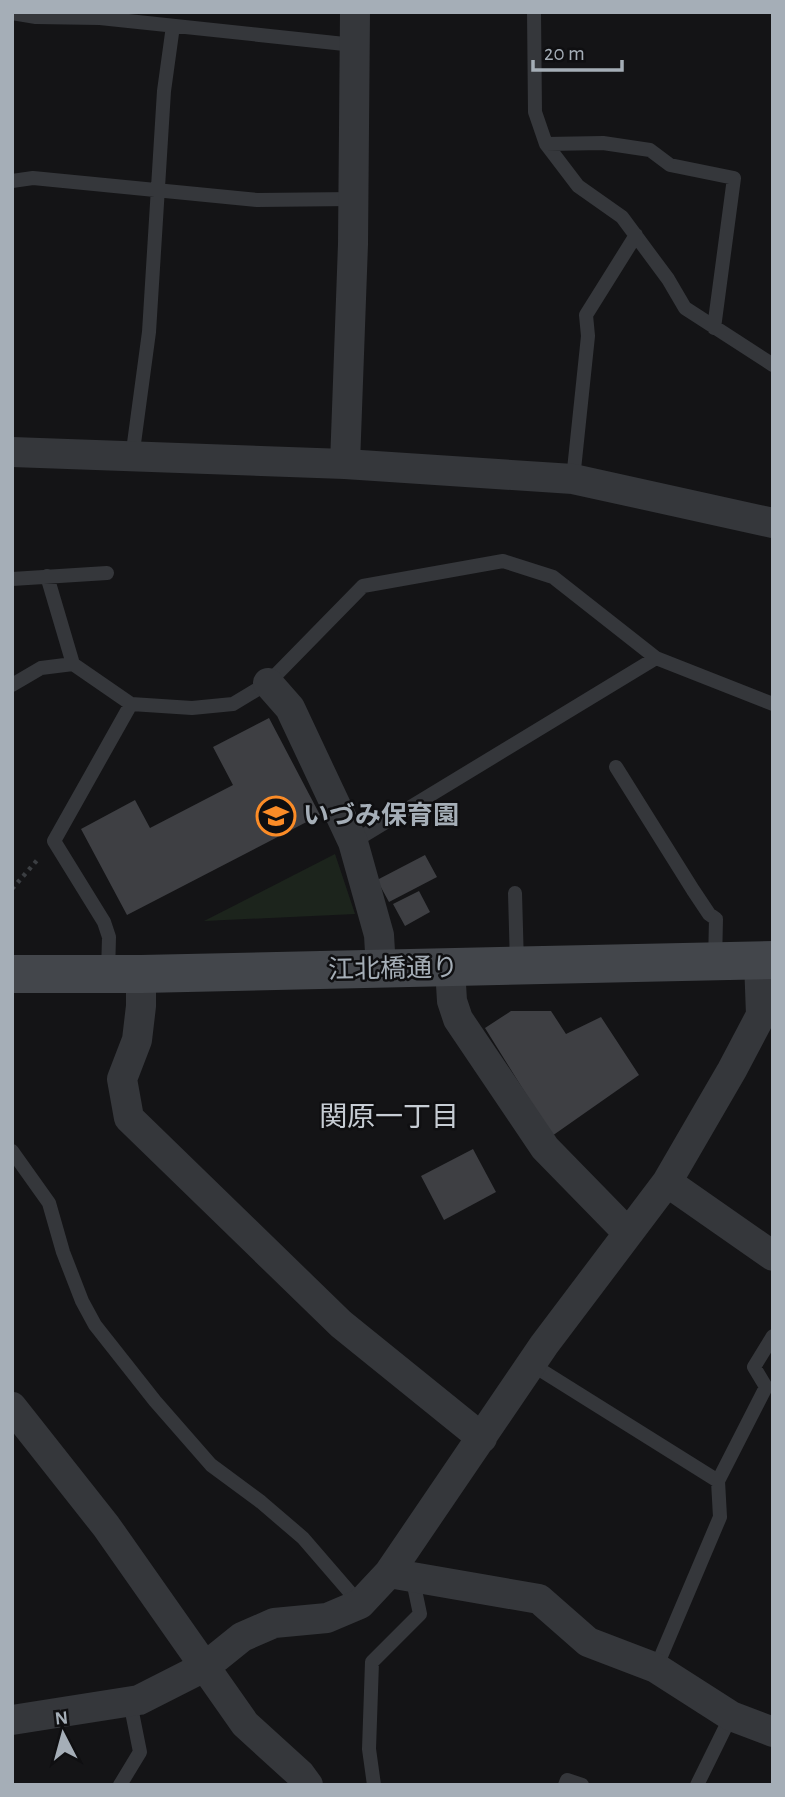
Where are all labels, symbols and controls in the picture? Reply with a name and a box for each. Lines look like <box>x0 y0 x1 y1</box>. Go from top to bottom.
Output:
scale bar <box>533 28 622 72</box>
text: 20 m <box>544 43 585 64</box>
school or university icon: いづみ保育園 <box>255 795 297 837</box>
place label: いづみ保育園 <box>303 801 459 829</box>
street label: 江北橋通り <box>328 954 458 983</box>
district label: 関原一丁目 <box>319 1103 459 1132</box>
north arrow <box>28 1699 98 1769</box>
text: N <box>54 1708 69 1729</box>

